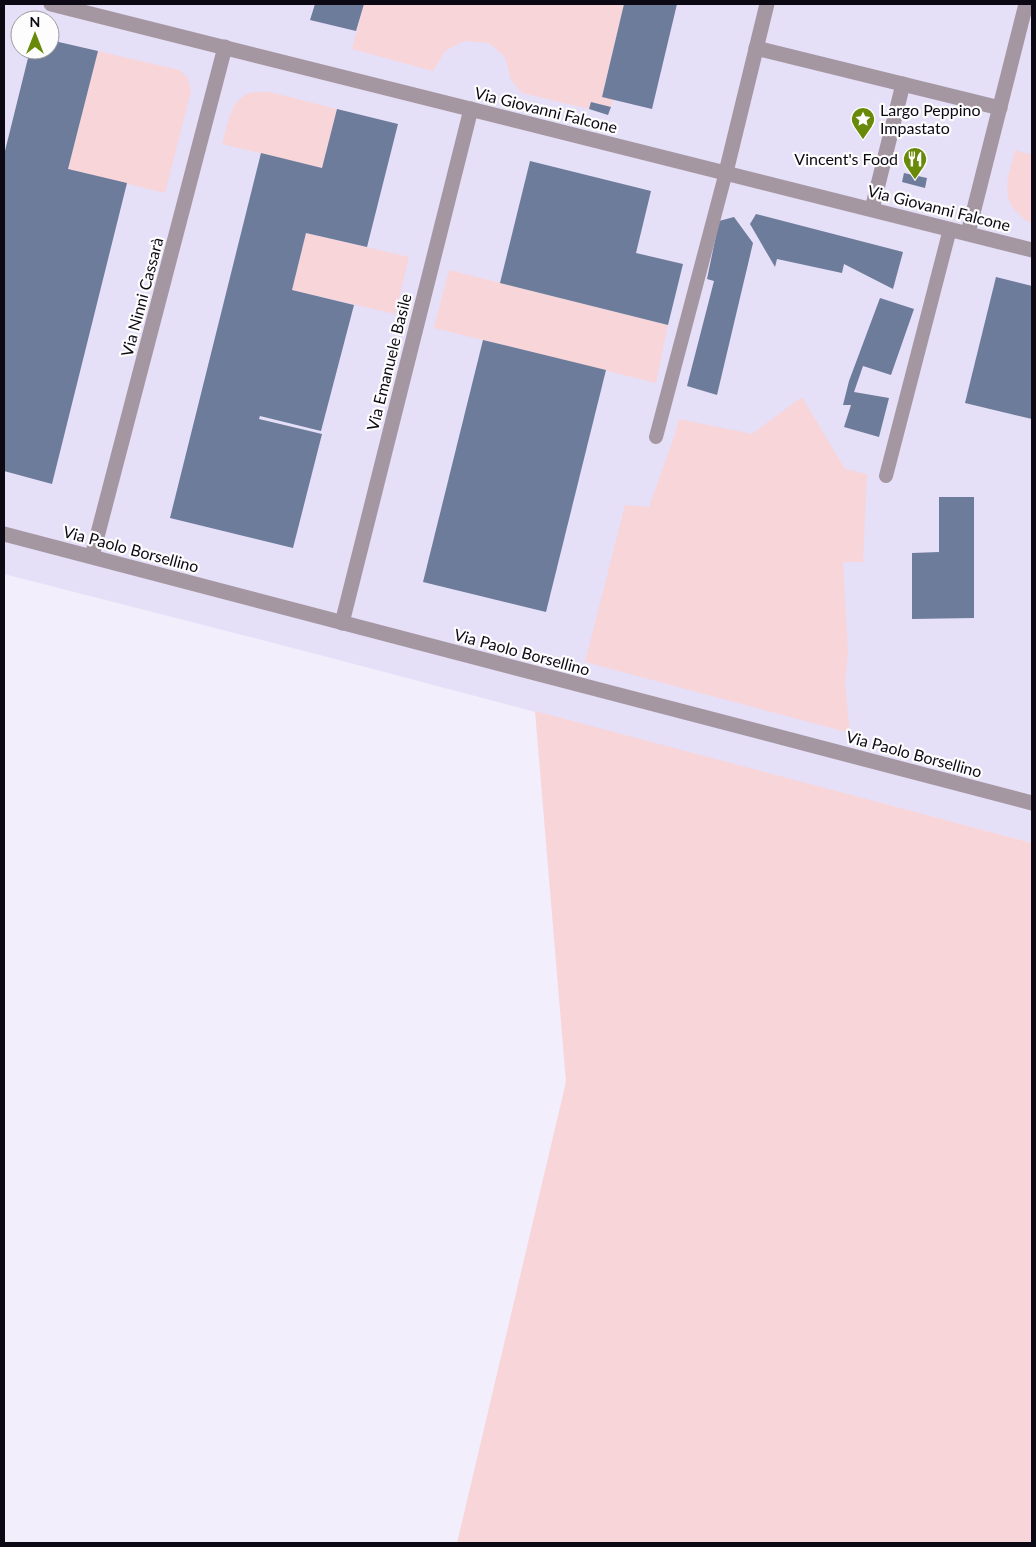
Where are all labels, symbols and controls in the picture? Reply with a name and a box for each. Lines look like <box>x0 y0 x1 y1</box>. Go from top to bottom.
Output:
north arrow <box>10 10 60 60</box>
text: N <box>30 13 40 30</box>
street label: Via Giovanni Falcone <box>473 83 619 136</box>
place label: Largo Peppino Impastato <box>880 100 981 137</box>
place icon: Largo Peppino Impastato <box>850 106 876 140</box>
restaurant icon: Vincent's Food <box>902 146 928 180</box>
place label: Vincent's Food <box>794 149 898 168</box>
street label: Via Giovanni Falcone <box>866 181 1012 234</box>
street label: Via Ninni Cassarà <box>116 235 167 359</box>
street label: Via Emanuele Basile <box>362 291 415 432</box>
street label: Via Paolo Borsellino <box>61 521 201 576</box>
street label: Via Paolo Borsellino <box>452 624 592 679</box>
street label: Via Paolo Borsellino <box>844 726 984 781</box>

